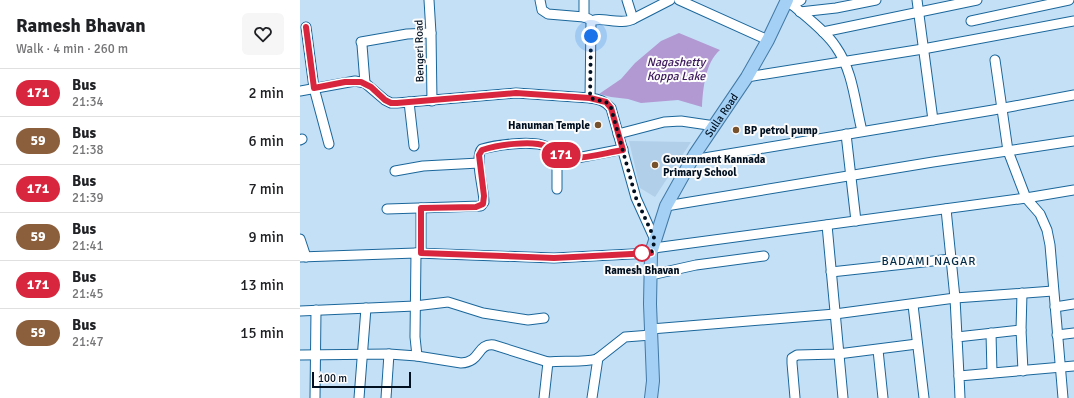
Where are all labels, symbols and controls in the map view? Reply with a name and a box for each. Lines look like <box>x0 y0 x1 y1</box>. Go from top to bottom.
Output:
button: heart <box>242 13 284 55</box>
text: Ramesh Bhavan <box>16 14 146 38</box>
street label: Bengeri Road <box>412 19 427 82</box>
your location <box>581 26 601 46</box>
text: Walk · 4 min · 260 m <box>16 41 128 57</box>
water label: Nagashetty Koppa Lake <box>647 55 707 84</box>
text: Bus <box>72 76 96 94</box>
text: 171 <box>27 84 49 101</box>
text: 2 min <box>248 84 284 102</box>
street label: Sulla Road <box>702 91 741 140</box>
text: 21:34 <box>72 94 104 110</box>
place label: Hanuman Temple <box>508 119 591 132</box>
marker: Hanuman Temple <box>593 120 603 130</box>
text: Bus <box>72 124 96 142</box>
place label: BP petrol pump <box>744 124 818 137</box>
marker: BP petrol pump <box>731 125 741 135</box>
text: 59 <box>30 132 46 149</box>
text: 6 min <box>248 132 284 150</box>
text: 21:38 <box>72 142 104 158</box>
line badge: 171 <box>538 142 584 168</box>
text: 171 <box>550 146 572 163</box>
place label: Government Kannada Primary School <box>663 153 766 179</box>
marker: Government Kannada Primary School <box>650 160 660 170</box>
text: Bus <box>72 172 96 190</box>
text: 171 <box>27 180 49 197</box>
text: 7 min <box>248 180 284 198</box>
text: 21:39 <box>72 190 104 206</box>
text: Bus <box>72 220 96 238</box>
text: 59 <box>30 228 46 245</box>
text: 9 min <box>248 228 284 246</box>
text: 21:41 <box>72 238 104 254</box>
marker: Ramesh Bhavan <box>633 244 651 262</box>
district label: BADAMI NAGAR <box>881 254 977 269</box>
place label: Ramesh Bhavan <box>604 264 680 277</box>
text: Bus <box>72 268 96 286</box>
text: 171 <box>27 276 49 293</box>
text: 13 min <box>240 276 284 294</box>
text: 21:45 <box>72 286 104 302</box>
text: Bus <box>72 316 96 334</box>
text: 59 <box>30 324 46 341</box>
text: 15 min <box>240 324 284 342</box>
text: 21:47 <box>72 334 104 350</box>
scale bar <box>312 370 411 389</box>
text: 100 m <box>318 372 347 385</box>

